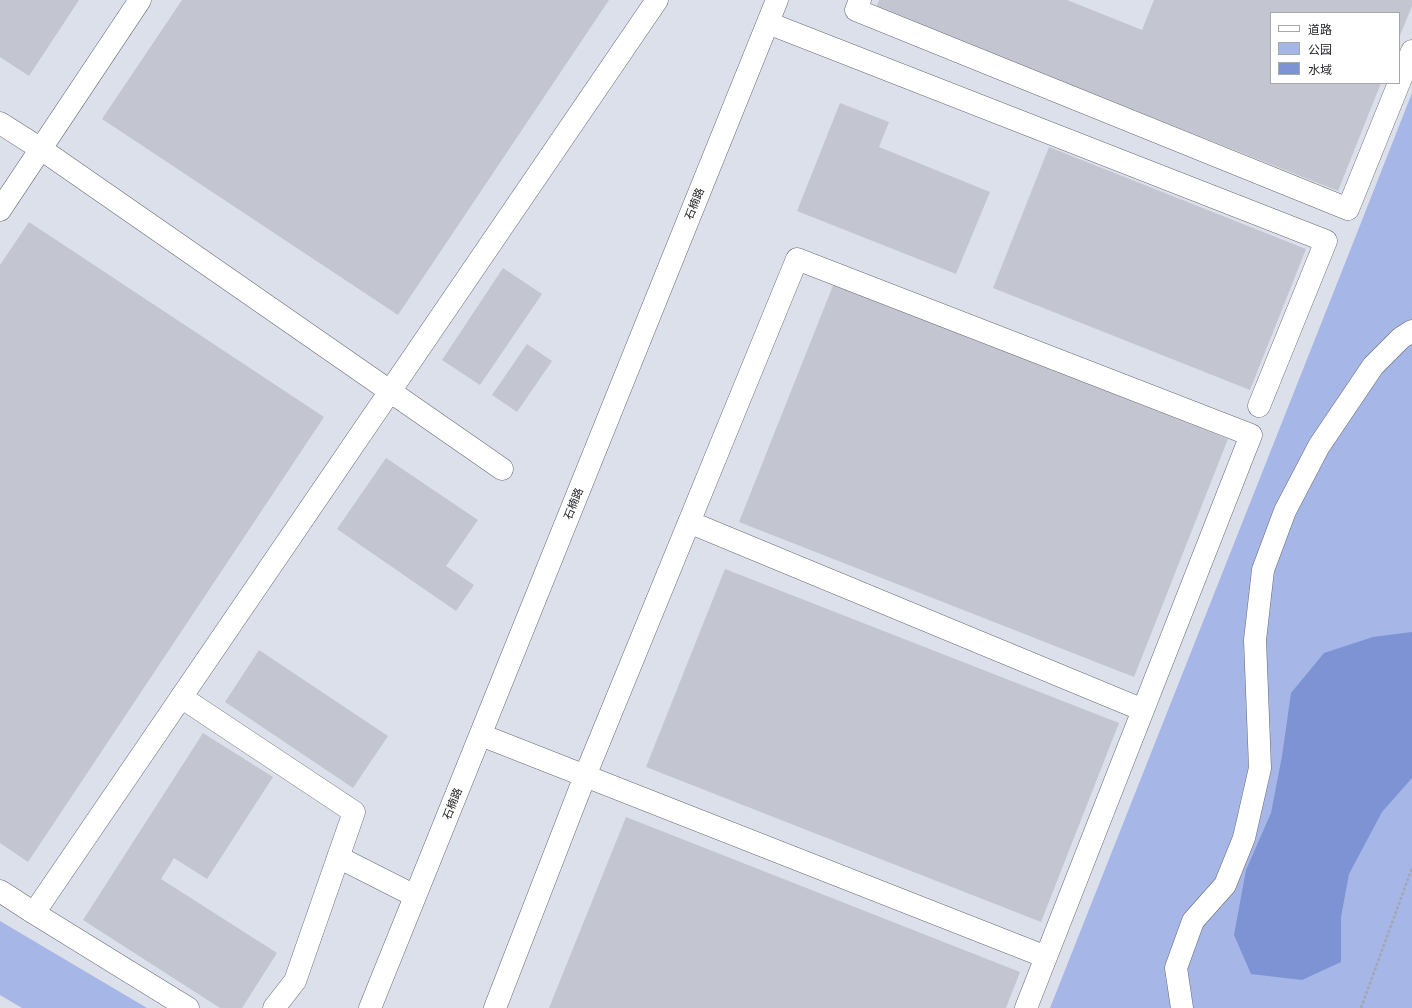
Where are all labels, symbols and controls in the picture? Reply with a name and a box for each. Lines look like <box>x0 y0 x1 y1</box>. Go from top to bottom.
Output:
legend <box>1270 12 1400 84</box>
text: 道路 <box>1308 23 1332 37</box>
text: 公园 <box>1308 43 1332 57</box>
text: 水域 <box>1308 63 1332 77</box>
street label: 石楠路 <box>683 186 707 222</box>
street label: 石楠路 <box>562 486 586 522</box>
street label: 石楠路 <box>441 786 465 822</box>

